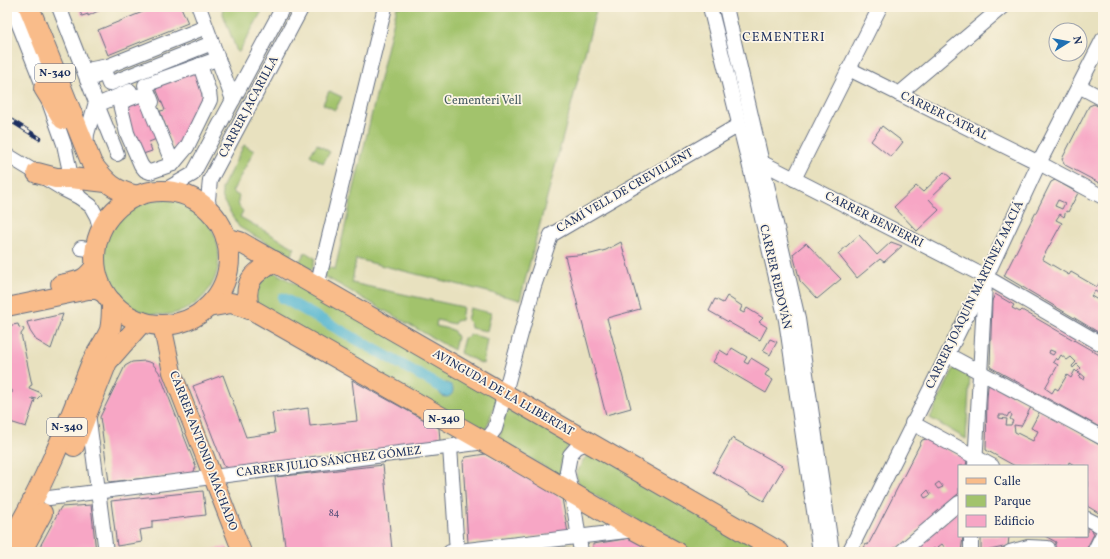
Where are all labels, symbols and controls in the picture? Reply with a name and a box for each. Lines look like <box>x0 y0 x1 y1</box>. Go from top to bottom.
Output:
north arrow <box>1048 22 1088 62</box>
district label: CEMENTERI <box>742 29 826 47</box>
text: N <box>1068 35 1084 46</box>
street label: CARRER JACARILLA <box>215 53 283 161</box>
road number: N-340 <box>35 64 75 82</box>
street label: CARRER CATRAL <box>898 88 991 144</box>
park label: Cementeri Vell <box>444 93 522 109</box>
street label: CAMÍ VELL DE CREVILLENT <box>553 144 696 237</box>
street label: CARRER BENFERRI <box>822 188 926 252</box>
street label: CARRER JOAQUÍN MARTÍNEZ MACIÁ <box>921 197 1028 392</box>
street label: CARRER REDOVÁN <box>755 223 796 331</box>
street label: AVINGUDA DE LA LLIBERTAT <box>429 346 577 440</box>
street label: CARRER ANTONIO MACHADO <box>165 369 241 533</box>
road number: N-340 <box>424 410 464 428</box>
road number: N-340 <box>47 418 87 436</box>
street label: CARRER JULIO SÁNCHEZ GÓMEZ <box>236 442 422 481</box>
legend <box>958 465 1088 537</box>
text: Calle <box>994 474 1021 490</box>
text: Parque <box>994 494 1031 510</box>
house number: 84 <box>329 506 339 520</box>
text: Edificio <box>994 514 1034 530</box>

